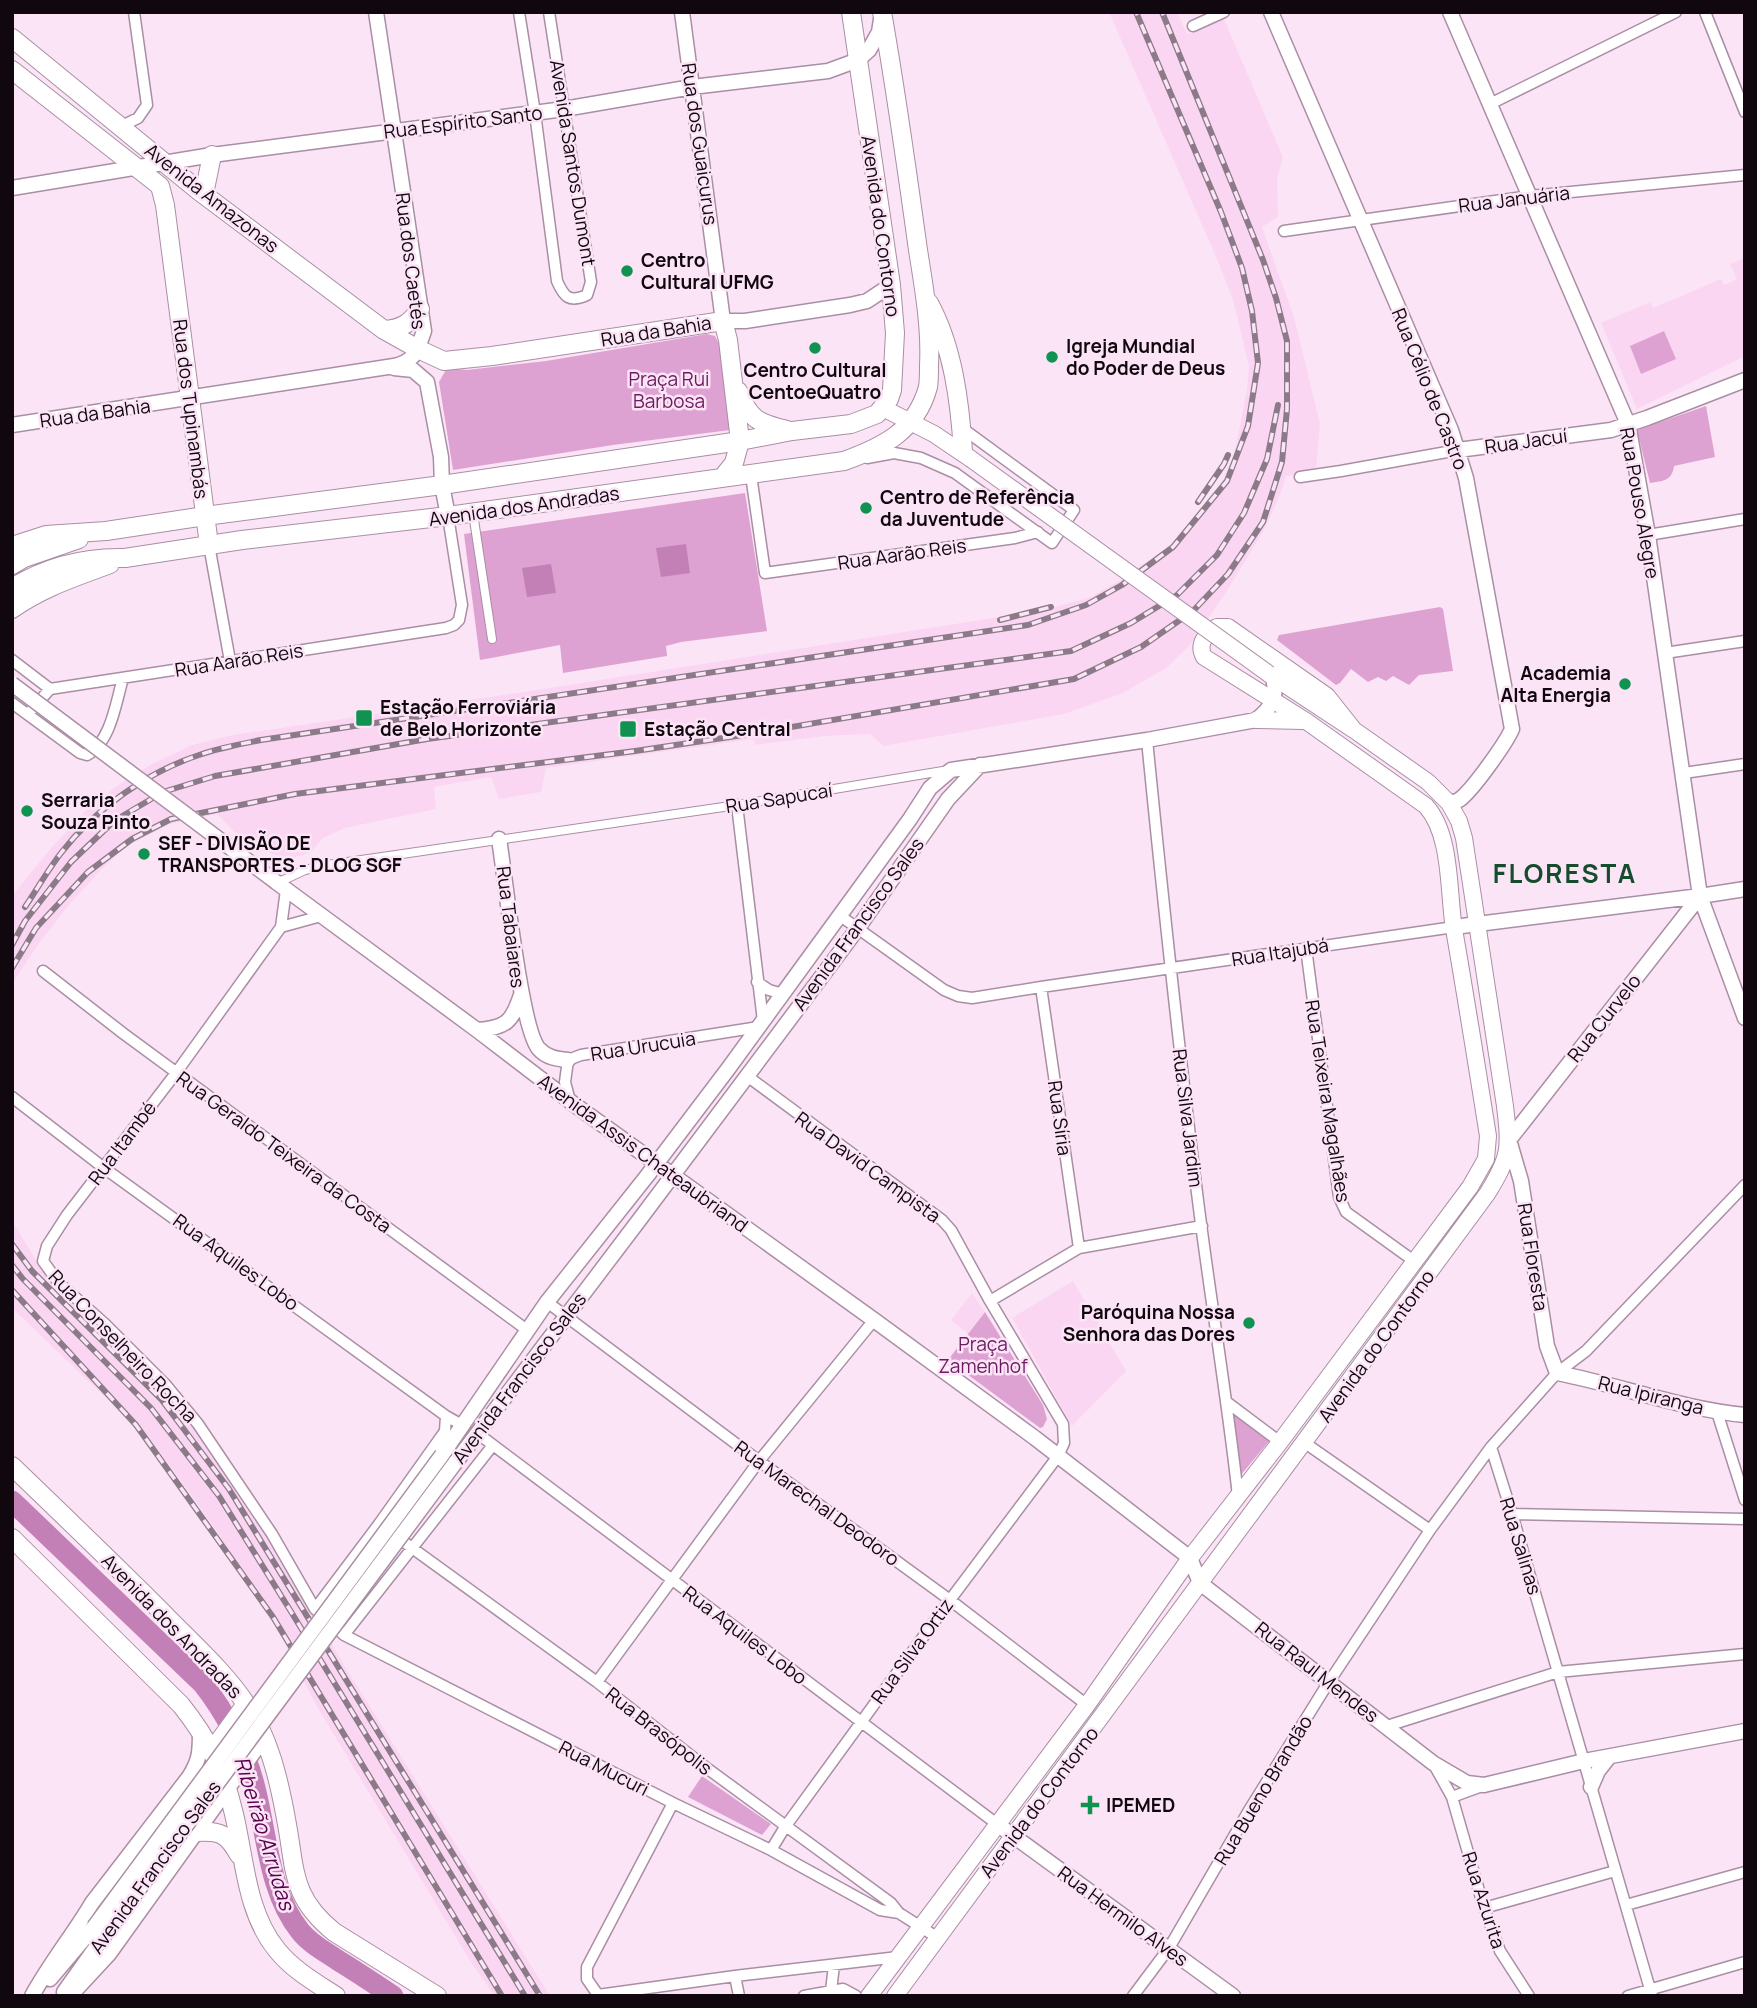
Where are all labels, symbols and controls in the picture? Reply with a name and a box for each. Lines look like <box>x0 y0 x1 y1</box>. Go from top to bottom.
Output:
street label: Avenida Santos Dumont <box>544 58 602 268</box>
street label: Rua dos Guaicurus <box>676 61 724 227</box>
street label: Rua Espírito Santo <box>382 99 544 145</box>
street label: Avenida do Contorno <box>855 134 907 318</box>
street label: Avenida Amazonas <box>139 137 285 259</box>
street label: Rua Januária <box>1457 179 1571 219</box>
street label: Rua dos Caetés <box>390 191 432 331</box>
place label: Centro Cultural UFMG <box>641 247 774 295</box>
marker: Centro Cultural UFMG <box>619 263 635 279</box>
street label: Rua Célio de Castro <box>1386 304 1474 474</box>
street label: Rua da Bahia <box>599 309 713 353</box>
street label: Rua dos Tupinambás <box>167 318 215 500</box>
place label: Igreja Mundial do Poder de Deus <box>1066 333 1225 381</box>
marker: Centro Cultural CentoeQuatro <box>807 340 823 356</box>
marker: Igreja Mundial do Poder de Deus <box>1044 349 1060 365</box>
place label: Centro Cultural CentoeQuatro <box>743 357 887 405</box>
park label: Praça Rui Barbosa <box>628 366 710 414</box>
street label: Rua da Bahia <box>38 392 152 434</box>
street label: Rua Jacuí <box>1483 422 1569 460</box>
street label: Rua Pouso Alegre <box>1614 425 1666 581</box>
street label: Avenida dos Andradas <box>427 480 621 532</box>
place label: Centro de Referência da Juventude <box>880 484 1075 532</box>
marker: Centro de Referência da Juventude <box>858 500 874 516</box>
street label: Rua Aarão Reis <box>836 532 968 576</box>
street label: Rua Aarão Reis <box>173 637 305 683</box>
place label: Academia Alta Energia <box>1501 660 1611 708</box>
marker: Academia Alta Energia <box>1617 676 1633 692</box>
place label: Estação Ferroviária de Belo Horizonte <box>380 694 556 742</box>
marker: Estação Ferroviária de Belo Horizonte <box>354 708 374 728</box>
place label: Estação Central <box>644 716 791 742</box>
marker: Estação Central <box>618 719 638 739</box>
street label: Rua Sapucaí <box>724 777 834 819</box>
place label: Serraria Souza Pinto <box>41 787 150 835</box>
marker: Serraria Souza Pinto <box>19 803 35 819</box>
place label: SEF - DIVISÃO DE TRANSPORTES - DLOG SGF <box>158 830 402 878</box>
street label: Avenida Francisco Sales <box>786 832 930 1016</box>
marker: SEF - DIVISÃO DE TRANSPORTES - DLOG SGF <box>136 846 152 862</box>
district label: FLORESTA <box>1493 855 1637 891</box>
street label: Rua Tabaiares <box>491 865 531 990</box>
street label: Rua Itajubá <box>1230 931 1330 973</box>
street label: Rua Curvelo <box>1561 968 1647 1068</box>
street label: Rua Teixeira Magalhães <box>1299 998 1357 1204</box>
street label: Rua Urucuia <box>589 1025 697 1067</box>
street label: Rua Silva Jardim <box>1167 1047 1209 1189</box>
street label: Rua Geraldo Teixeira da Costa <box>171 1065 397 1239</box>
street label: Avenida Assis Chateaubriand <box>533 1068 753 1238</box>
street label: Rua Síria <box>1042 1079 1078 1157</box>
street label: Rua Itambé <box>82 1096 162 1190</box>
street label: Rua David Campista <box>790 1105 946 1229</box>
street label: Rua Floresta <box>1512 1201 1554 1313</box>
street label: Rua Aquiles Lobo <box>168 1208 304 1316</box>
street label: Rua Conselheiro Rocha <box>43 1264 203 1428</box>
street label: Avenida do Contorno <box>1312 1264 1440 1428</box>
street label: Avenida Francisco Sales <box>446 1287 592 1469</box>
place label: Paróquina Nossa Senhora das Dores <box>1063 1299 1235 1347</box>
marker: Paróquina Nossa Senhora das Dores <box>1241 1315 1257 1331</box>
park label: Praça Zamenhof <box>938 1331 1028 1379</box>
street label: Rua Ipiranga <box>1596 1369 1706 1421</box>
street label: Rua Marechal Deodoro <box>729 1434 905 1572</box>
street label: Rua Salinas <box>1494 1494 1548 1598</box>
street label: Avenida dos Andradas <box>96 1548 248 1704</box>
street label: Rua Aquiles Lobo <box>678 1580 812 1690</box>
street label: Rua Silva Ortiz <box>865 1593 959 1709</box>
street label: Rua Raul Mendes <box>1250 1616 1384 1728</box>
street label: Rua Brasópolis <box>600 1681 718 1781</box>
street label: Rua Bueno Brandão <box>1208 1710 1318 1870</box>
street label: Avenida do Contorno <box>974 1721 1104 1883</box>
street label: Rua Mucuri <box>554 1734 654 1802</box>
water label: Ribeirão Arrudas <box>228 1753 302 1915</box>
street label: Avenida Francisco Sales <box>83 1775 227 1959</box>
place label: IPEMED <box>1106 1792 1175 1818</box>
marker: IPEMED <box>1080 1795 1100 1815</box>
street label: Rua Azurita <box>1456 1848 1512 1952</box>
street label: Rua Hermilo Alves <box>1052 1860 1194 1972</box>

